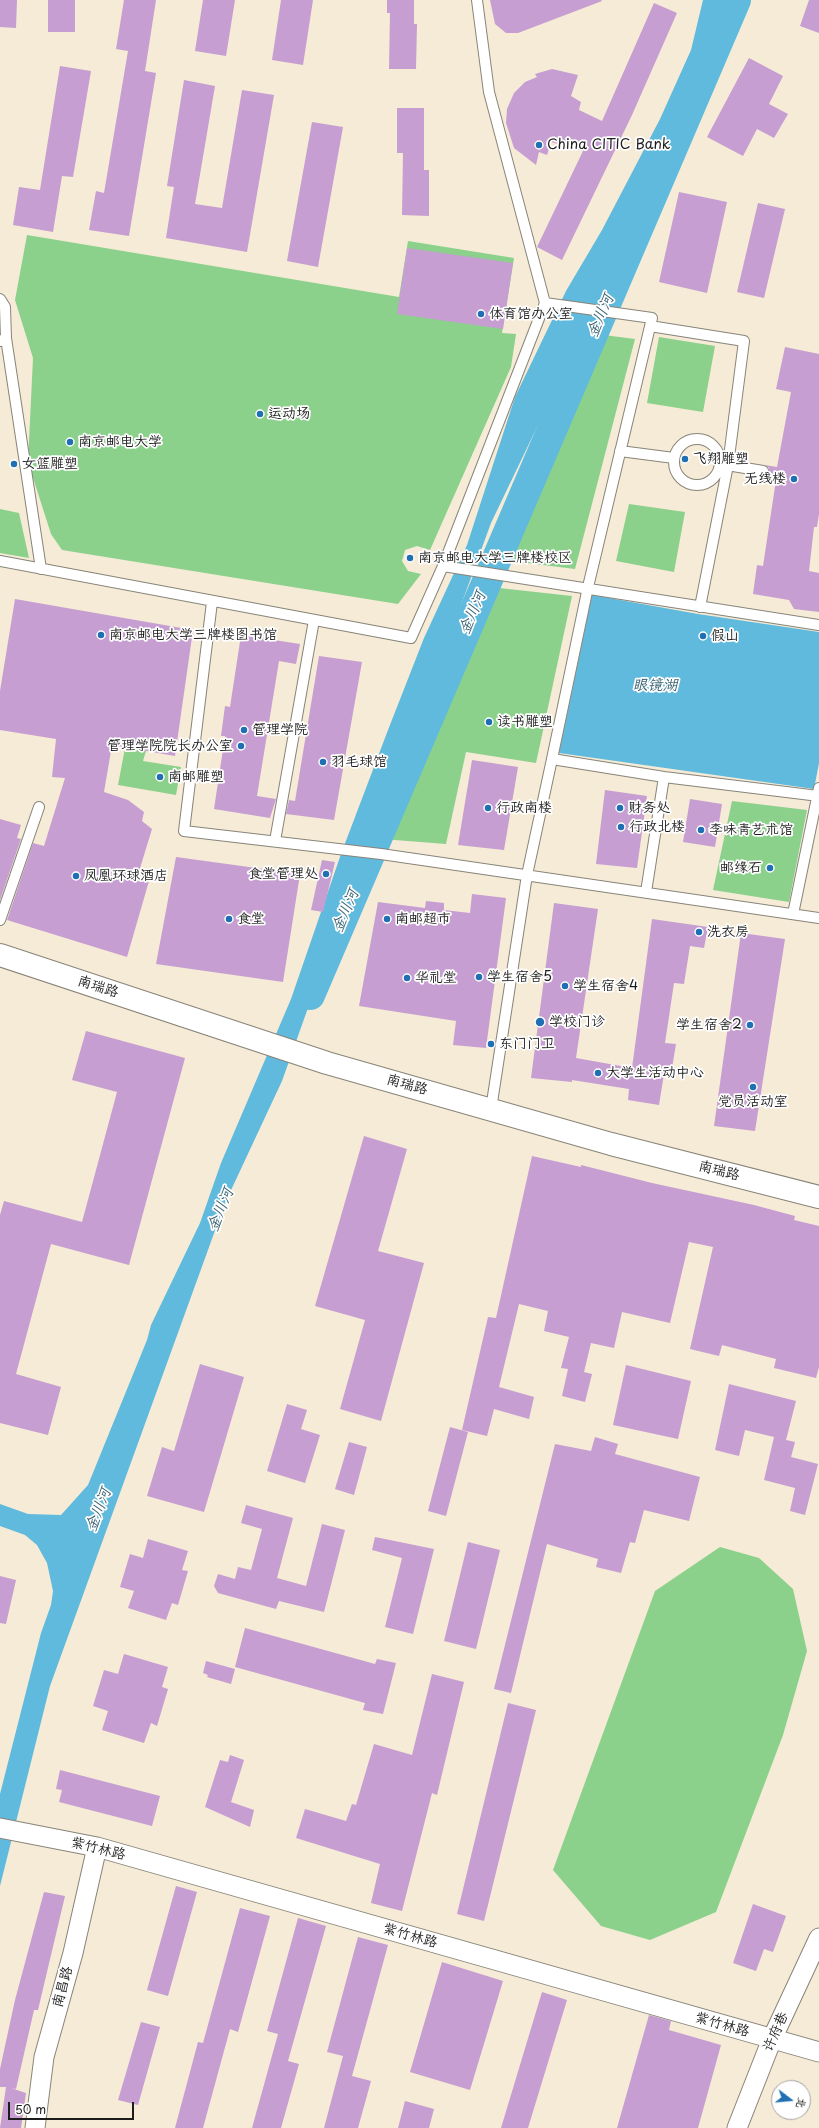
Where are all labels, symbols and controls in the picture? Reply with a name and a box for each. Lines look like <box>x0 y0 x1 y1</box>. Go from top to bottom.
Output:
place label: China CITIC Bank <box>547 137 670 153</box>
marker: China CITIC Bank <box>534 140 544 150</box>
water label: 金川河 <box>584 292 618 340</box>
place label: 体育馆办公室 <box>489 306 573 322</box>
marker: 体育馆办公室 <box>476 309 486 319</box>
place label: 运动场 <box>268 406 310 422</box>
marker: 运动场 <box>255 409 265 419</box>
place label: 南京邮电大学 <box>78 434 162 450</box>
marker: 南京邮电大学 <box>65 437 75 447</box>
place label: 飞翔雕塑 <box>693 451 749 467</box>
marker: 飞翔雕塑 <box>680 454 690 464</box>
place label: 女篮雕塑 <box>22 456 78 472</box>
marker: 女篮雕塑 <box>9 459 19 469</box>
place label: 无线楼 <box>744 471 786 487</box>
marker: 无线楼 <box>789 474 799 484</box>
place label: 南京邮电大学三牌楼校区 <box>418 550 572 566</box>
marker: 南京邮电大学三牌楼校区 <box>405 553 415 563</box>
water label: 金川河 <box>456 589 490 637</box>
place label: 南京邮电大学三牌楼图书馆 <box>109 627 277 643</box>
place label: 假山 <box>711 628 739 644</box>
marker: 南京邮电大学三牌楼图书馆 <box>96 630 106 640</box>
marker: 假山 <box>698 631 708 641</box>
water label: 眼镜湖 <box>633 677 677 695</box>
place label: 读书雕塑 <box>497 714 553 730</box>
marker: 读书雕塑 <box>484 717 494 727</box>
place label: 管理学院 <box>252 722 308 738</box>
marker: 管理学院 <box>239 725 249 735</box>
place label: 管理学院院长办公室 <box>107 738 233 754</box>
marker: 管理学院院长办公室 <box>236 741 246 751</box>
place label: 羽毛球馆 <box>331 754 387 770</box>
marker: 羽毛球馆 <box>318 757 328 767</box>
place label: 南邮雕塑 <box>168 769 224 785</box>
marker: 南邮雕塑 <box>155 772 165 782</box>
place label: 行政南楼 <box>496 800 552 816</box>
place label: 财务处 <box>628 800 670 816</box>
marker: 行政南楼 <box>483 803 493 813</box>
marker: 财务处 <box>615 803 625 813</box>
place label: 行政北楼 <box>629 819 685 835</box>
marker: 行政北楼 <box>616 822 626 832</box>
place label: 李味青艺术馆 <box>709 822 793 838</box>
marker: 李味青艺术馆 <box>696 825 706 835</box>
place label: 邮缘石 <box>720 860 762 876</box>
marker: 邮缘石 <box>765 863 775 873</box>
place label: 食堂管理处 <box>248 866 318 882</box>
place label: 凤凰环球酒店 <box>84 868 168 884</box>
marker: 食堂管理处 <box>321 869 331 879</box>
marker: 凤凰环球酒店 <box>71 871 81 881</box>
water label: 金川河 <box>329 887 363 935</box>
place label: 食堂 <box>237 911 265 927</box>
place label: 南邮超市 <box>395 911 451 927</box>
marker: 食堂 <box>224 914 234 924</box>
marker: 南邮超市 <box>382 914 392 924</box>
place label: 洗衣房 <box>707 924 749 940</box>
marker: 洗衣房 <box>694 927 704 937</box>
place label: 学生宿舍5 <box>487 969 552 985</box>
place label: 华礼堂 <box>415 970 457 986</box>
marker: 学生宿舍5 <box>474 972 484 982</box>
street label: 南瑞路 <box>75 973 121 1001</box>
marker: 华礼堂 <box>402 973 412 983</box>
place label: 学生宿舍4 <box>573 978 638 994</box>
marker: 学生宿舍4 <box>560 981 570 991</box>
place label: 学校门诊 <box>549 1014 605 1030</box>
marker: 学校门诊 <box>534 1016 546 1028</box>
place label: 学生宿舍2 <box>676 1017 742 1033</box>
marker: 学生宿舍2 <box>745 1020 755 1030</box>
place label: 东门门卫 <box>499 1036 555 1052</box>
marker: 东门门卫 <box>486 1039 496 1049</box>
place label: 大学生活动中心 <box>606 1065 704 1081</box>
marker: 大学生活动中心 <box>593 1068 603 1078</box>
street label: 南瑞路 <box>384 1071 430 1099</box>
marker: 党员活动室 <box>748 1082 758 1092</box>
place label: 党员活动室 <box>718 1094 788 1110</box>
street label: 南瑞路 <box>697 1158 741 1184</box>
water label: 金川河 <box>204 1186 238 1234</box>
water label: 金川河 <box>83 1486 115 1534</box>
street label: 紫竹林路 <box>69 1834 127 1864</box>
street label: 紫竹林路 <box>381 1920 439 1952</box>
street label: 南昌路 <box>49 1965 77 2009</box>
street label: 紫竹林路 <box>693 2009 751 2041</box>
street label: 许府巷 <box>760 2009 792 2055</box>
north arrow <box>771 2080 811 2120</box>
scale bar <box>10 2094 136 2120</box>
text: 北 <box>792 2096 812 2111</box>
text: 50 m <box>15 2100 46 2118</box>

